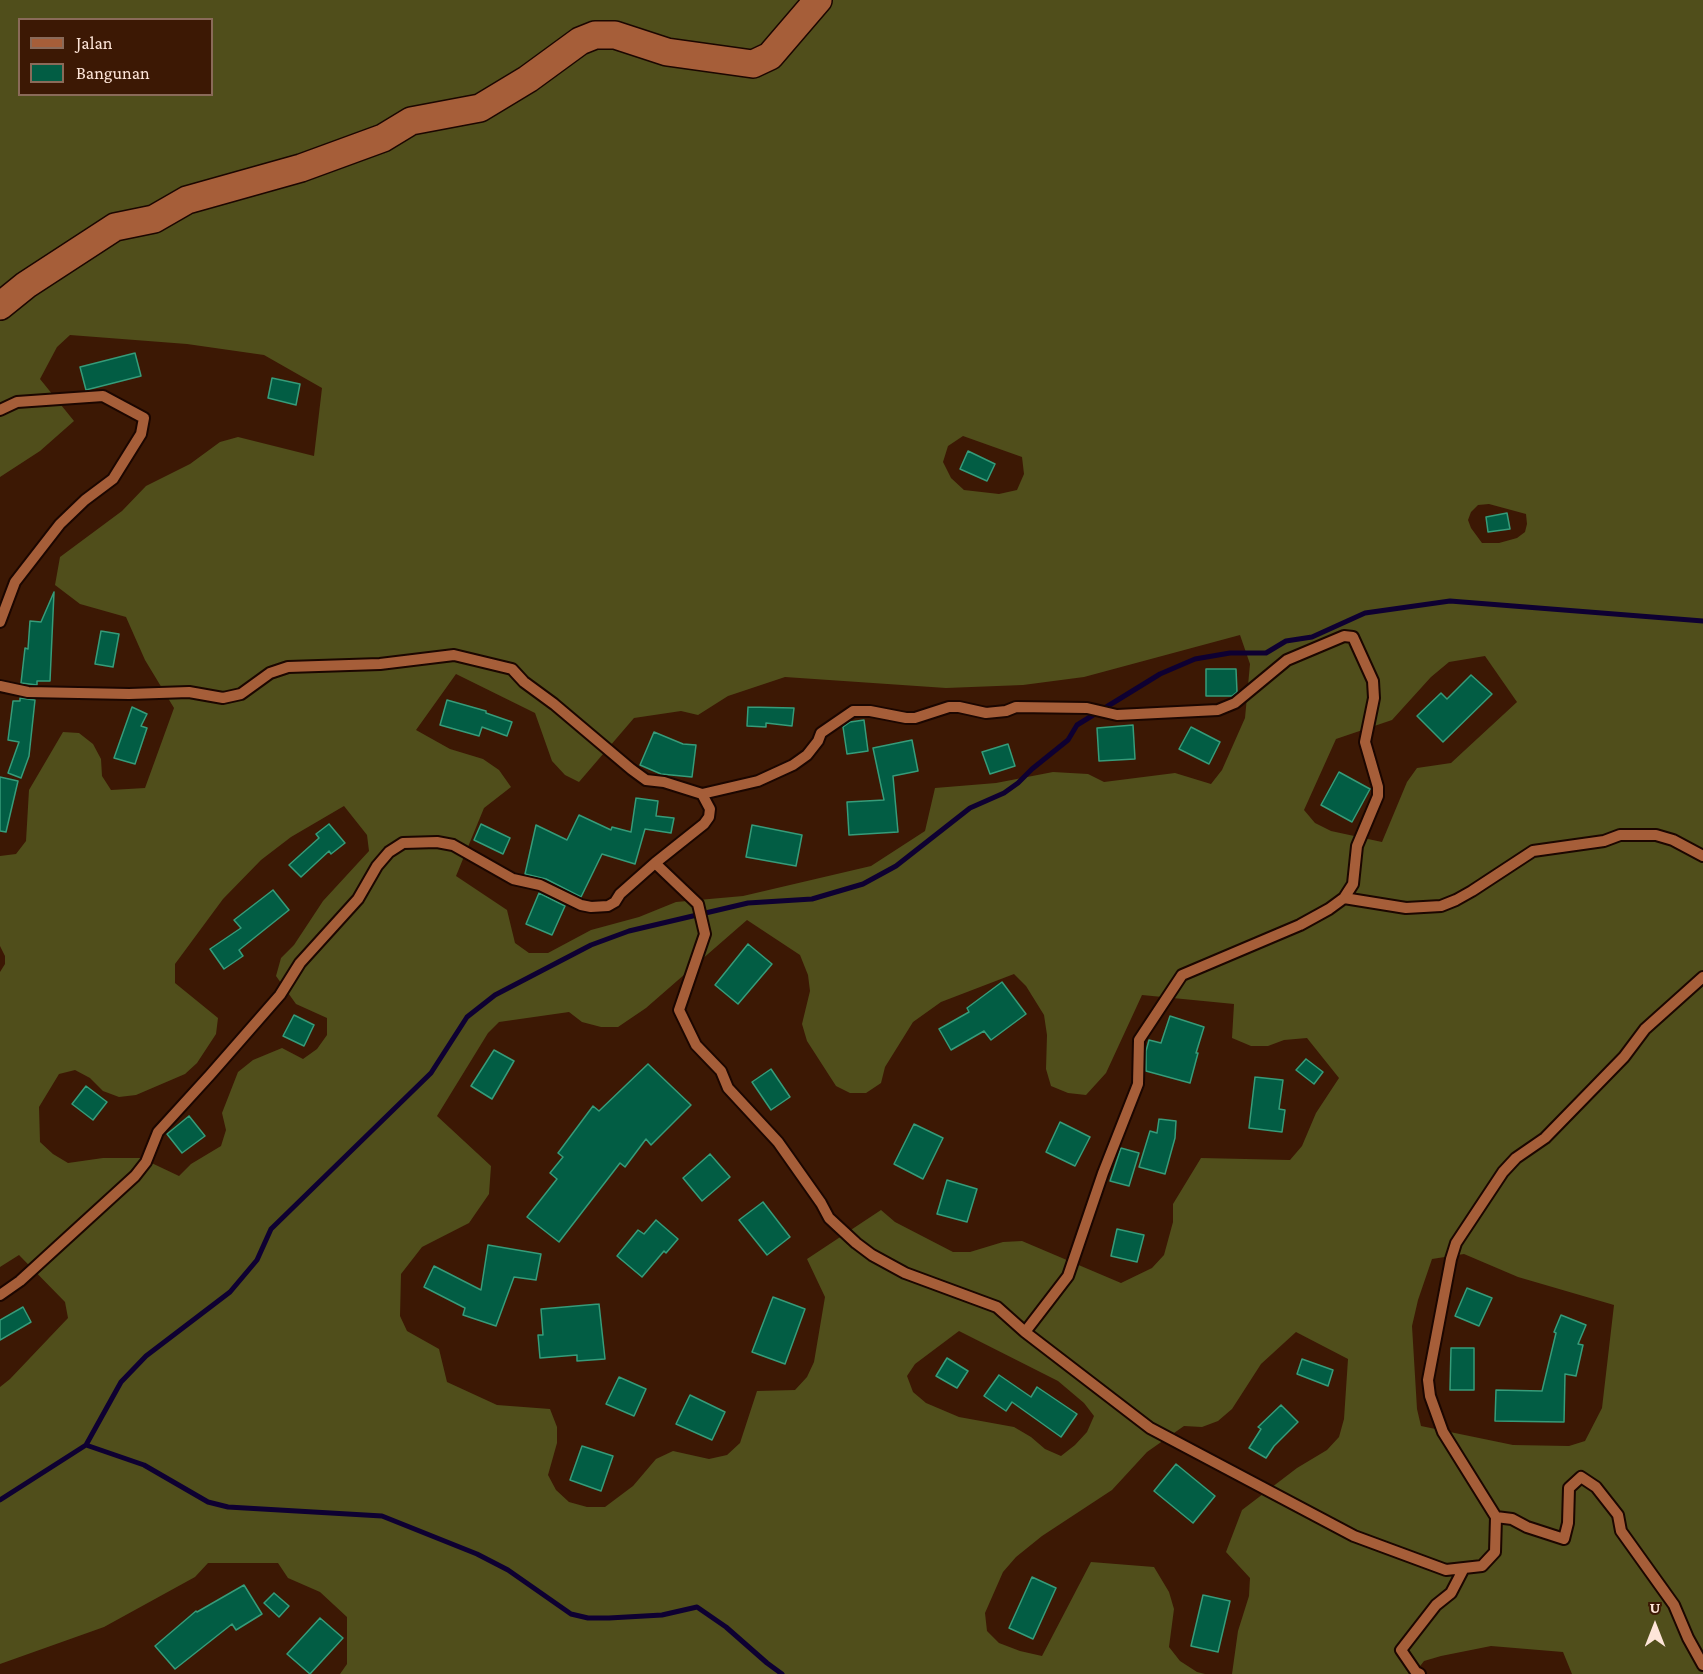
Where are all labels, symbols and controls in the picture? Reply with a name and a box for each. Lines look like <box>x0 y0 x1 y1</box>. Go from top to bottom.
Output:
legend <box>18 18 213 96</box>
text: Jalan <box>76 33 112 53</box>
text: Bangunan <box>76 63 150 83</box>
north arrow <box>1625 1596 1685 1656</box>
text: U <box>1650 1599 1660 1616</box>

